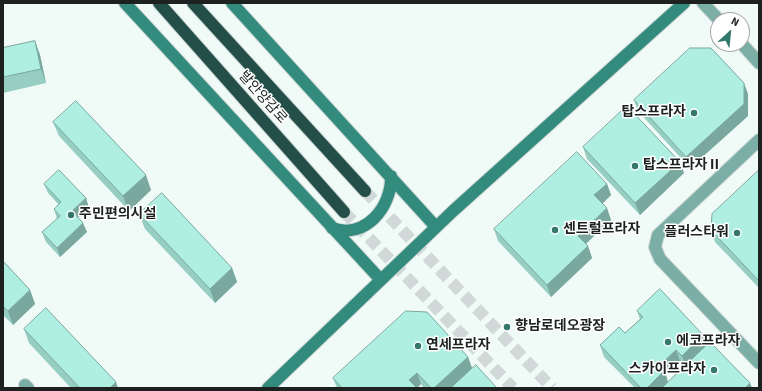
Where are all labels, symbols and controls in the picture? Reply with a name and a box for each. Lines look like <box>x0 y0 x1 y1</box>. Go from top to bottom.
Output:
north arrow <box>710 12 750 52</box>
text: N <box>729 13 742 30</box>
street label: 발안양감로 <box>234 68 290 128</box>
place label: 탑스프라자 <box>622 105 686 121</box>
marker: 탑스프라자 <box>689 108 699 118</box>
place label: 탑스프라자Ⅱ <box>643 158 721 174</box>
marker: 탑스프라자Ⅱ <box>630 161 640 171</box>
place label: 주민편의시설 <box>79 207 156 223</box>
marker: 주민편의시설 <box>66 210 76 220</box>
place label: 센트럴프라자 <box>563 222 640 238</box>
marker: 센트럴프라자 <box>550 225 560 235</box>
place label: 플러스타워 <box>665 225 729 241</box>
marker: 플러스타워 <box>732 228 742 238</box>
place label: 향남로데오광장 <box>515 319 605 335</box>
marker: 향남로데오광장 <box>502 322 512 332</box>
place label: 에코프라자 <box>676 334 740 350</box>
marker: 에코프라자 <box>663 337 673 347</box>
place label: 연세프라자 <box>426 338 490 354</box>
marker: 연세프라자 <box>413 341 423 351</box>
place label: 스카이프라자 <box>629 362 706 378</box>
marker: 스카이프라자 <box>709 365 719 375</box>

